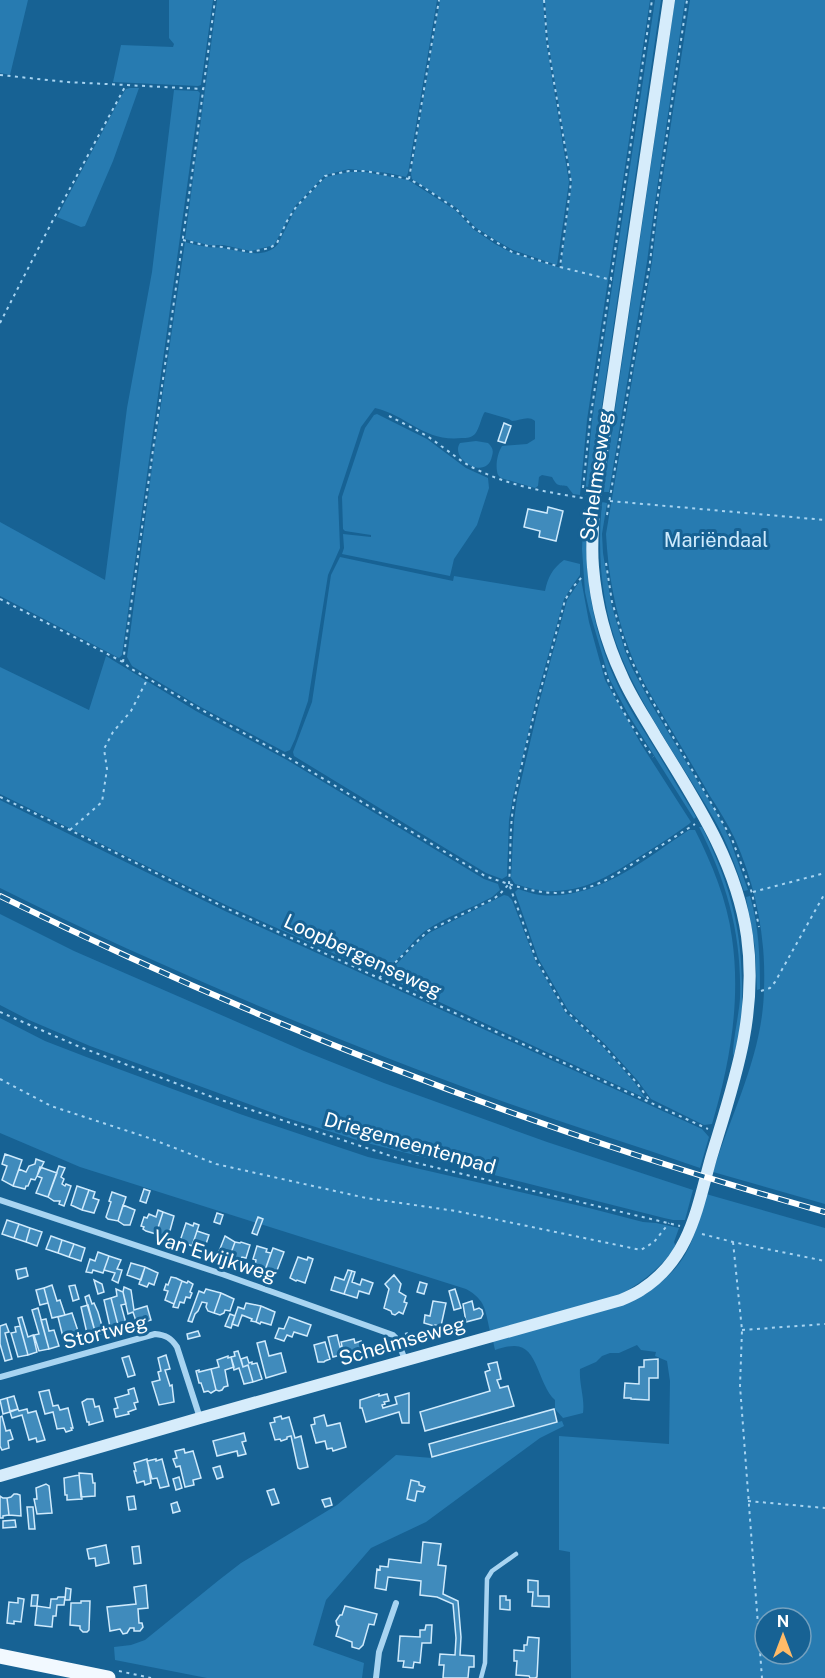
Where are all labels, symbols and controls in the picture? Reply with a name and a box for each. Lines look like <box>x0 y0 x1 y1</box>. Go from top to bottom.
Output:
street label: Schelmseweg <box>575 410 617 542</box>
park label: Mariëndaal <box>664 528 768 552</box>
street label: Loopbergenseweg <box>280 909 446 1003</box>
street label: Driegemeentenpad <box>321 1107 499 1179</box>
street label: Van Ewijkweg <box>150 1225 280 1287</box>
street label: Stortweg <box>60 1310 150 1354</box>
street label: Schelmseweg <box>336 1311 468 1371</box>
north arrow <box>753 1606 813 1666</box>
text: N <box>777 1612 789 1631</box>

